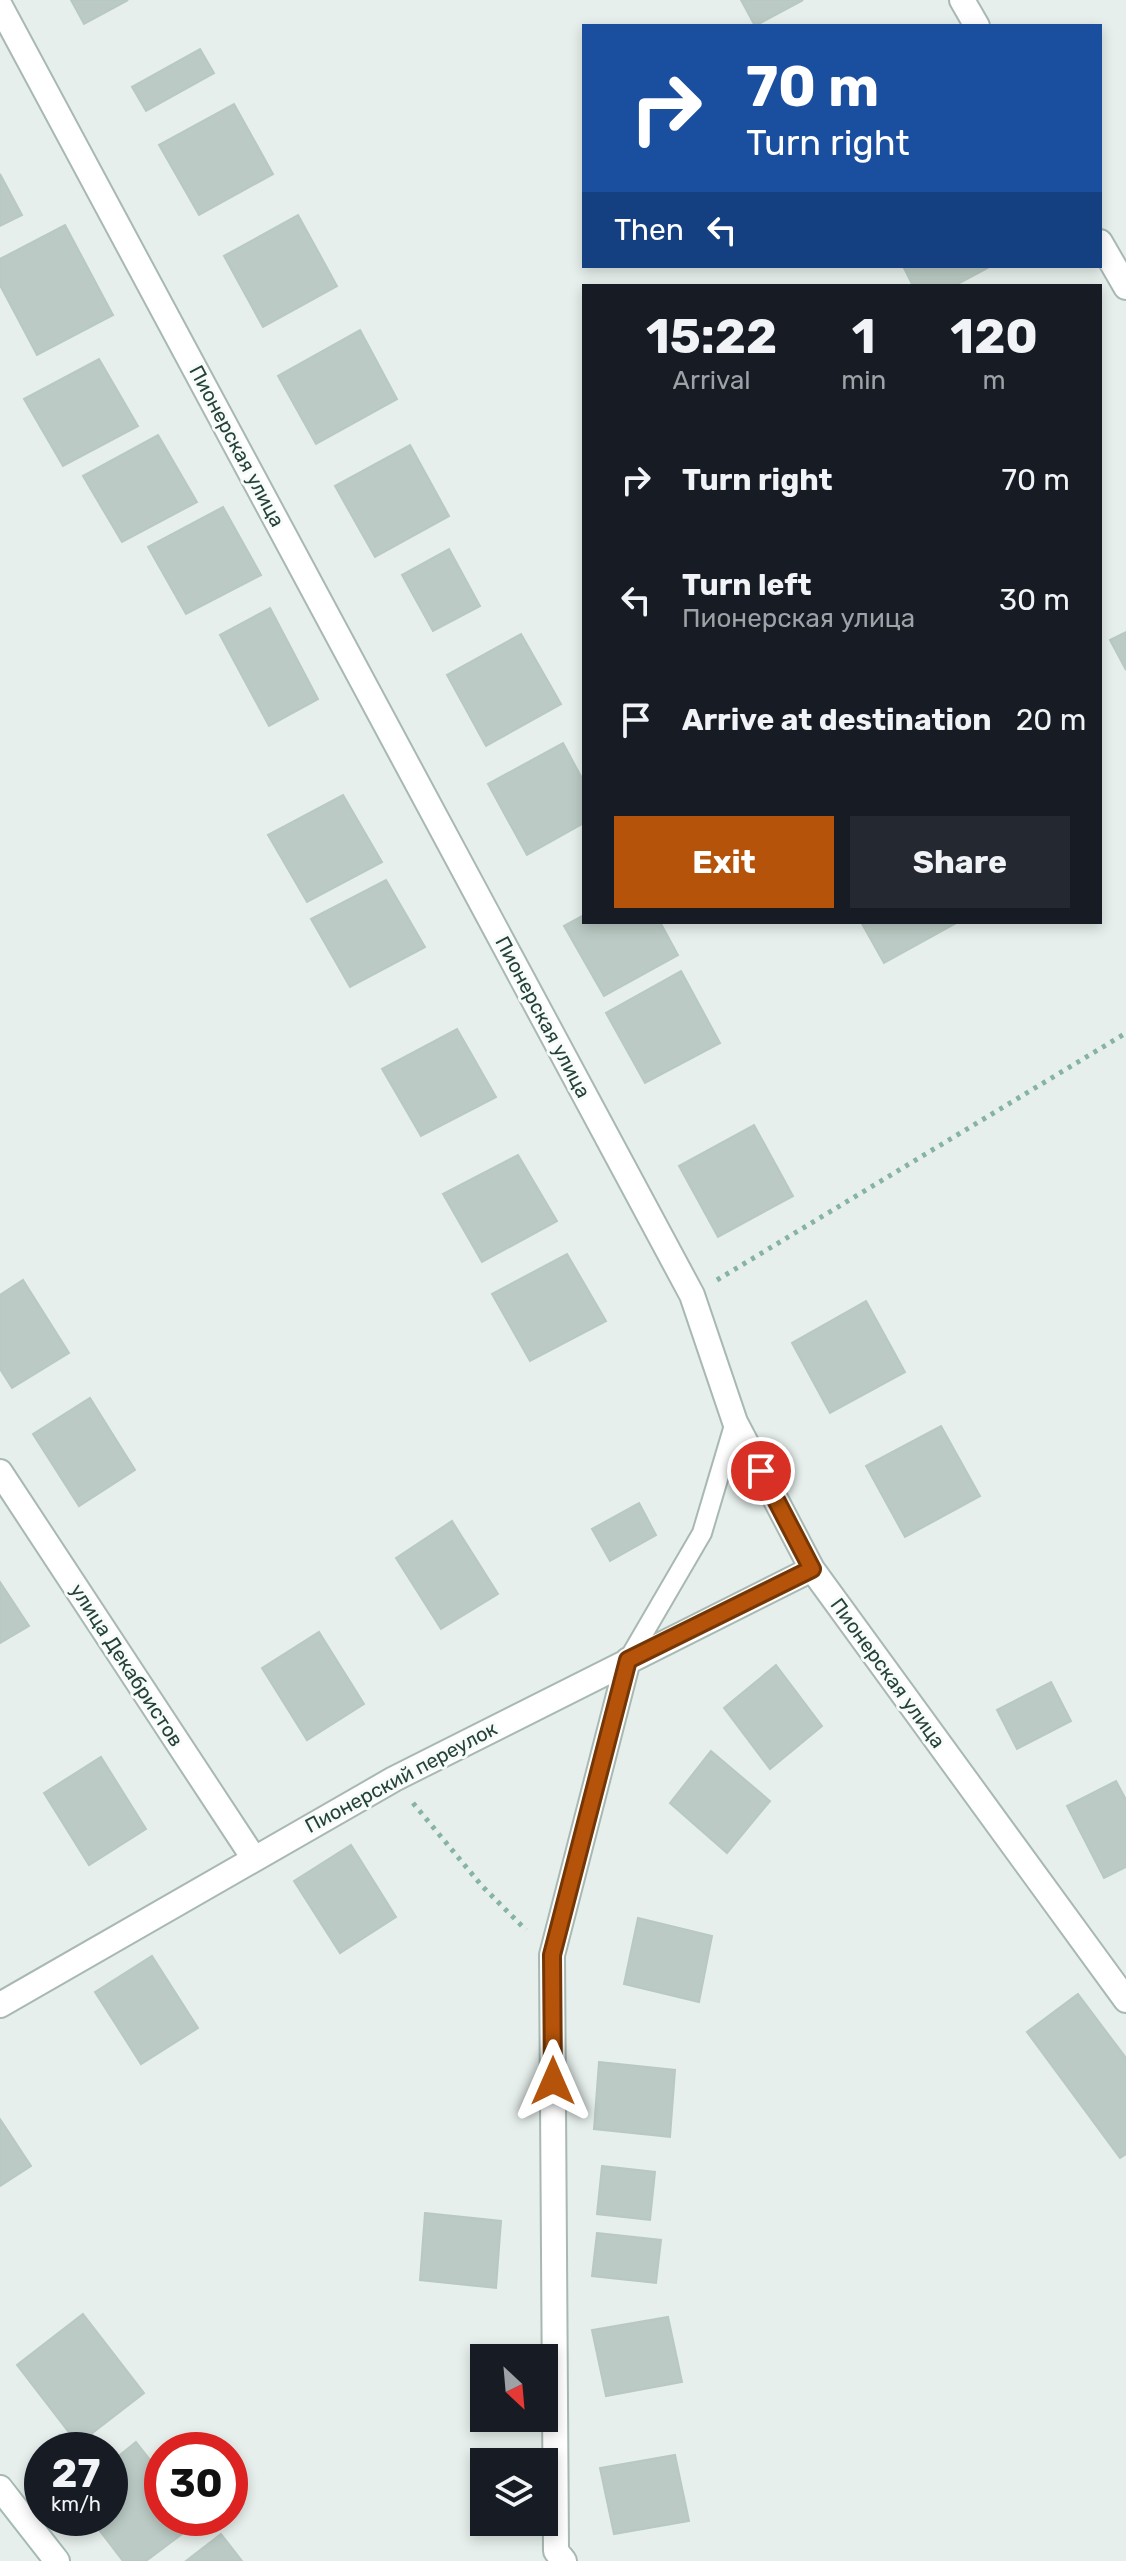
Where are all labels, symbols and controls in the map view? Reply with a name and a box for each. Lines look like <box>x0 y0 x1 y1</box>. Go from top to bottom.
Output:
text: 70 m <box>746 54 879 120</box>
icon: right <box>614 56 718 160</box>
text: Turn right <box>746 121 910 164</box>
icon: left <box>700 208 744 252</box>
text: Then <box>614 212 684 248</box>
text: 15:22 <box>646 308 777 365</box>
text: 1 <box>852 308 876 365</box>
text: 120 <box>950 308 1038 365</box>
street label: Пионерская улица <box>184 361 290 531</box>
text: Arrival <box>673 365 751 396</box>
text: min <box>841 365 886 396</box>
text: m <box>983 365 1006 396</box>
icon: right <box>614 458 658 502</box>
text: Turn right <box>682 462 833 498</box>
text: 70 m <box>1002 462 1070 498</box>
text: Turn left <box>682 567 812 603</box>
icon: left <box>614 578 658 622</box>
text: 30 m <box>999 582 1070 618</box>
text: Пионерская улица <box>682 603 915 634</box>
icon: arrive <box>614 698 658 742</box>
text: Arrive at destination <box>682 702 992 738</box>
text: 20 m <box>1016 702 1086 738</box>
button: Exit <box>614 816 834 908</box>
button: Share <box>850 816 1070 908</box>
street label: Пионерская улица <box>490 932 596 1102</box>
pin <box>727 1437 795 1505</box>
icon: arrive <box>739 1449 783 1493</box>
street label: улица Декабристов <box>65 1579 189 1751</box>
street label: Пионерская улица <box>826 1593 950 1753</box>
street label: Пионерский переулок <box>301 1716 501 1838</box>
position arrow <box>511 2039 595 2123</box>
north arrow <box>470 2344 558 2432</box>
map controls <box>470 2344 558 2536</box>
speed limit sign: 30 <box>144 2432 248 2536</box>
button: layers <box>470 2448 558 2536</box>
text: 27 <box>52 2450 100 2497</box>
text: km/h <box>51 2492 101 2516</box>

